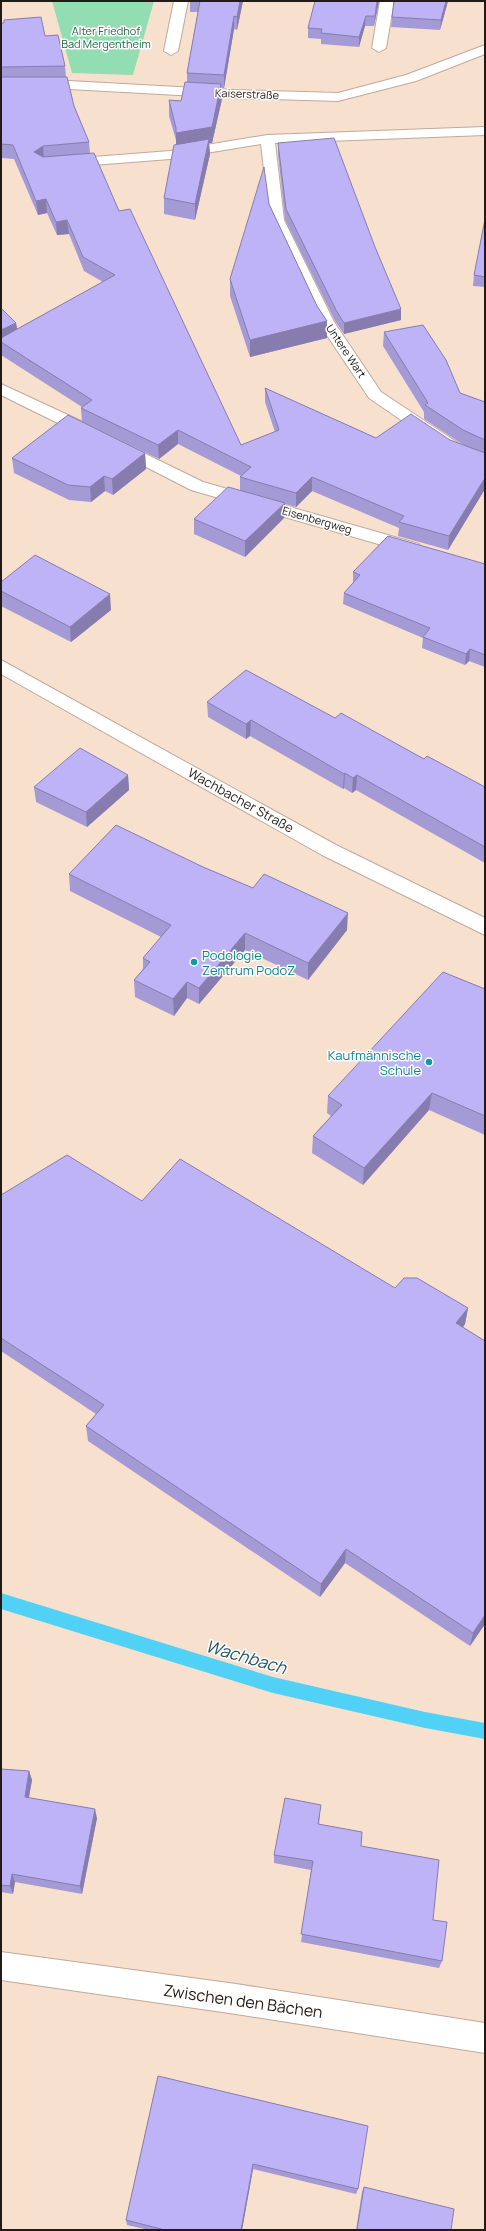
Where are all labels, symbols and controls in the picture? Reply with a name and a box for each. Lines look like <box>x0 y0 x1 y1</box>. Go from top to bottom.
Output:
park label: Alter Friedhof Bad Mergentheim <box>61 23 151 51</box>
street label: Kaiserstraße <box>215 85 280 102</box>
street label: Untere Wart <box>323 321 370 380</box>
street label: Eisenbergweg <box>281 502 354 537</box>
street label: Wachbacher Straße <box>185 763 298 837</box>
place label: Podologie Zentrum PodoZ <box>202 946 295 979</box>
marker: Podologie Zentrum PodoZ <box>189 957 199 967</box>
place label: Kaufmännische Schule <box>328 1046 421 1079</box>
marker: Kaufmännische Schule <box>424 1057 434 1067</box>
water label: Wachbach <box>203 1634 290 1679</box>
street label: Zwischen den Bächen <box>162 1979 324 2023</box>

